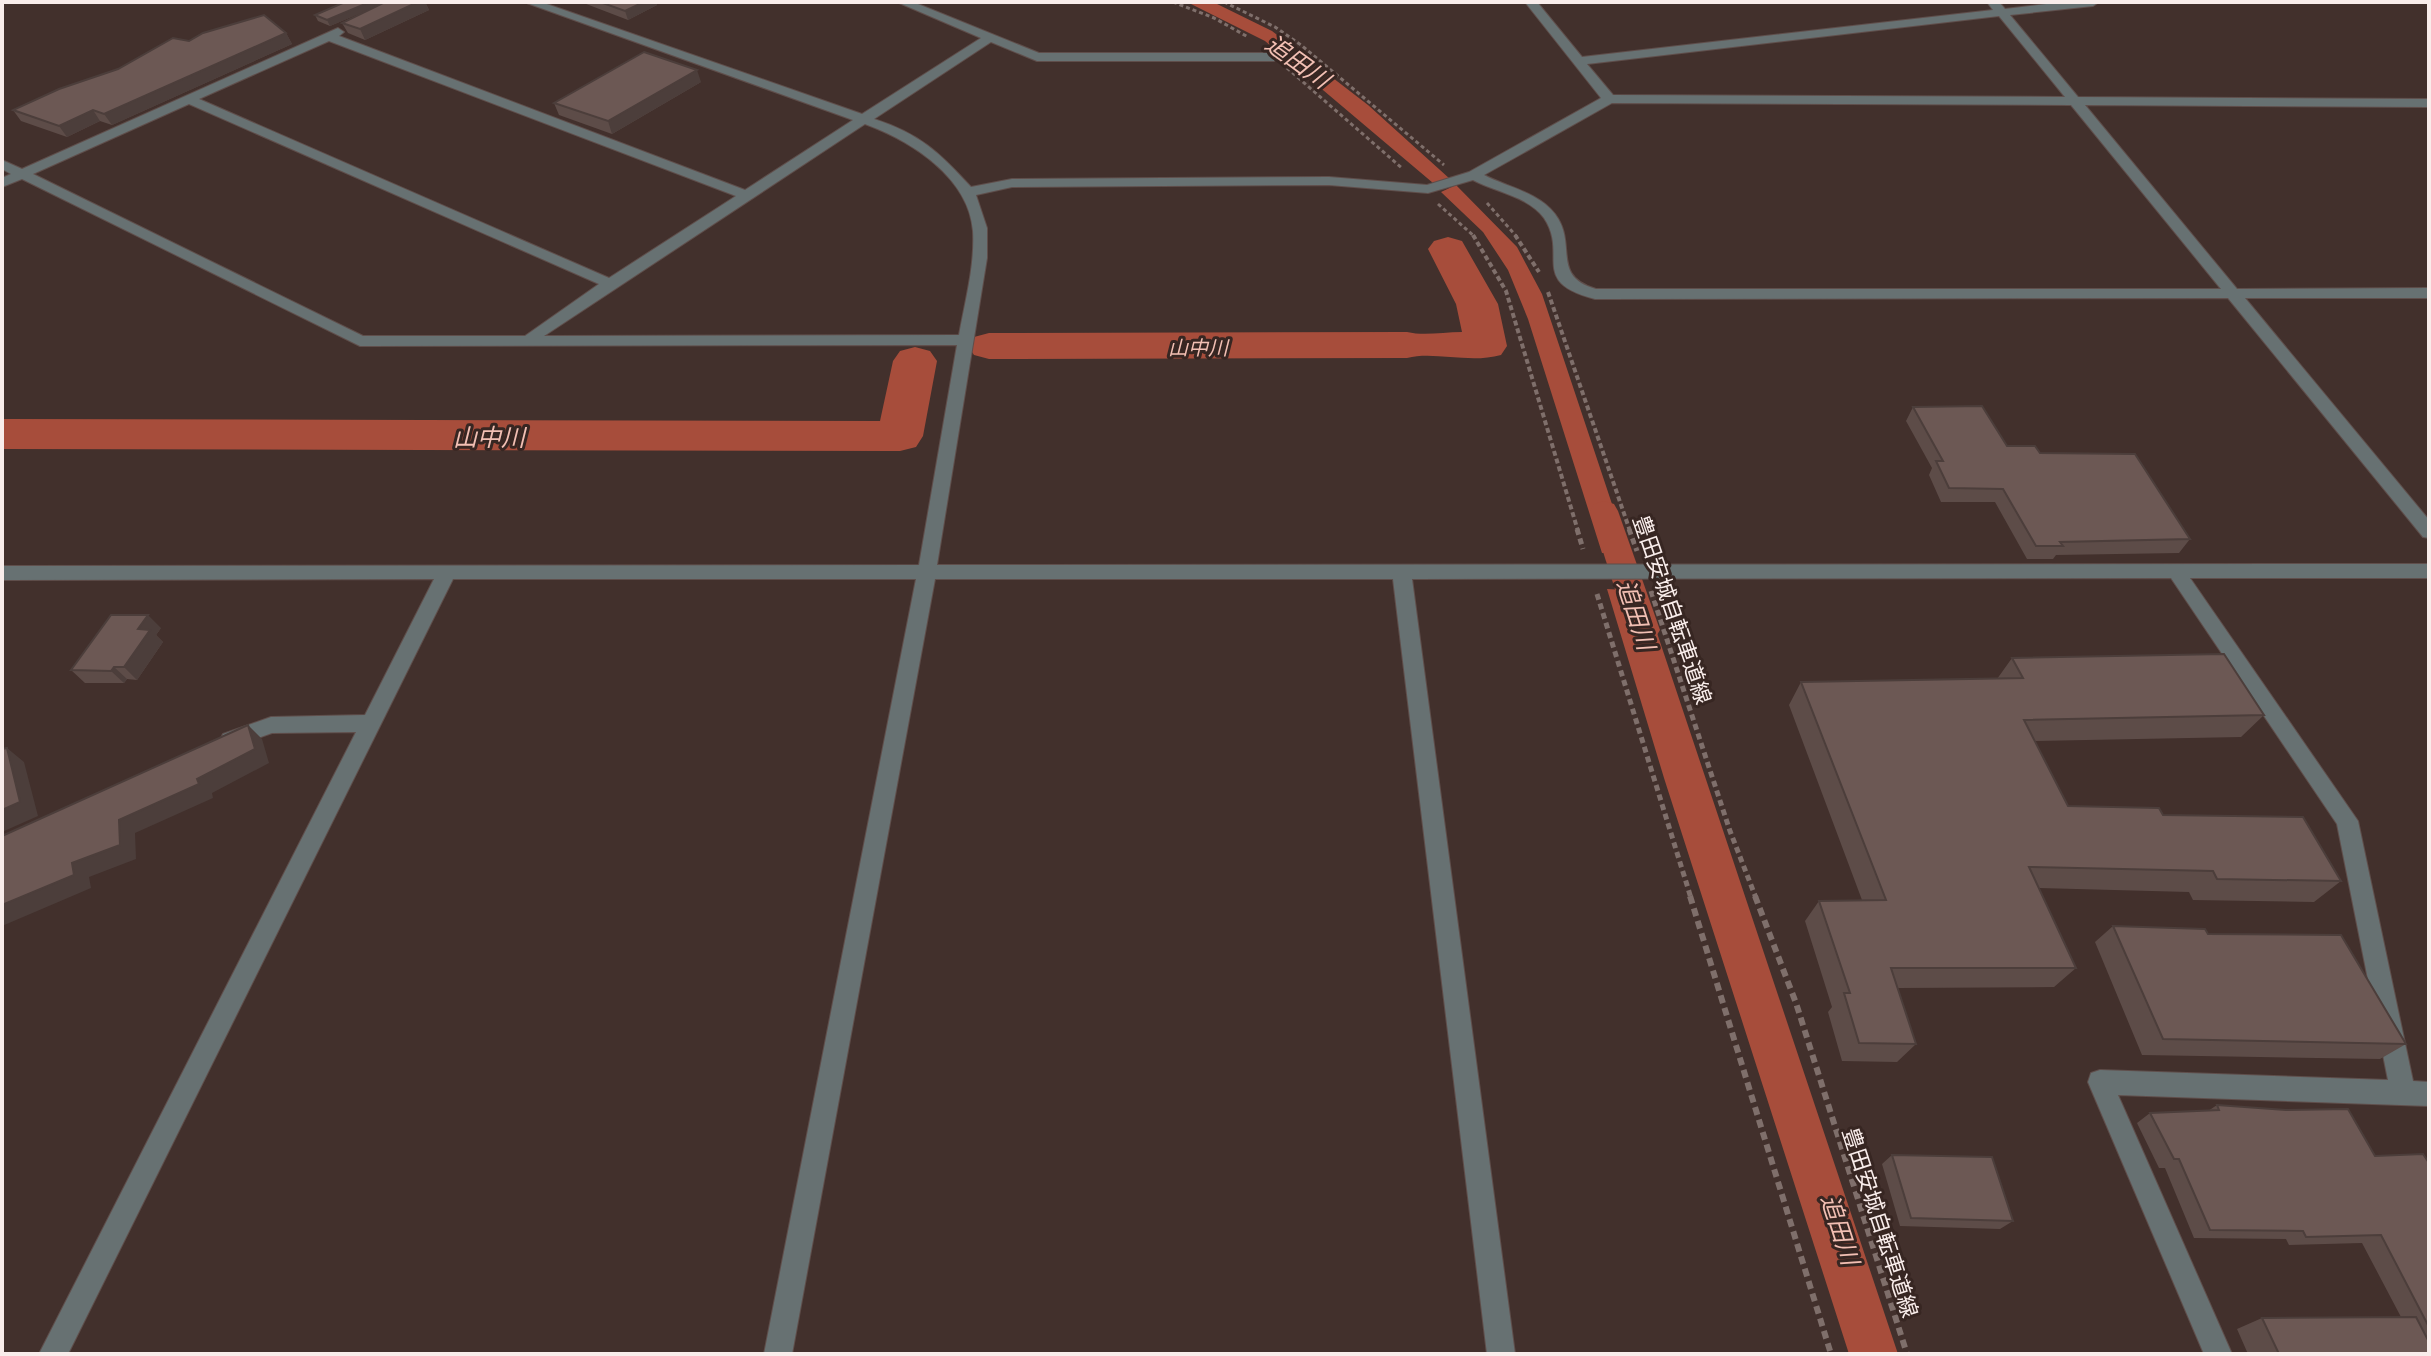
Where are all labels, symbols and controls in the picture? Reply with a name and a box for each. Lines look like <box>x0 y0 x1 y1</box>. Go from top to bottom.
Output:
water label: 追田川 <box>1260 25 1341 97</box>
water label: 山中川 <box>1168 331 1230 361</box>
water label: 山中川 <box>453 418 528 453</box>
street label: 豊田安城自転車道線 <box>1626 510 1722 708</box>
water label: 追田川 <box>1610 574 1667 656</box>
street label: 豊田安城自転車道線 <box>1836 1123 1928 1321</box>
water label: 追田川 <box>1814 1189 1871 1271</box>

